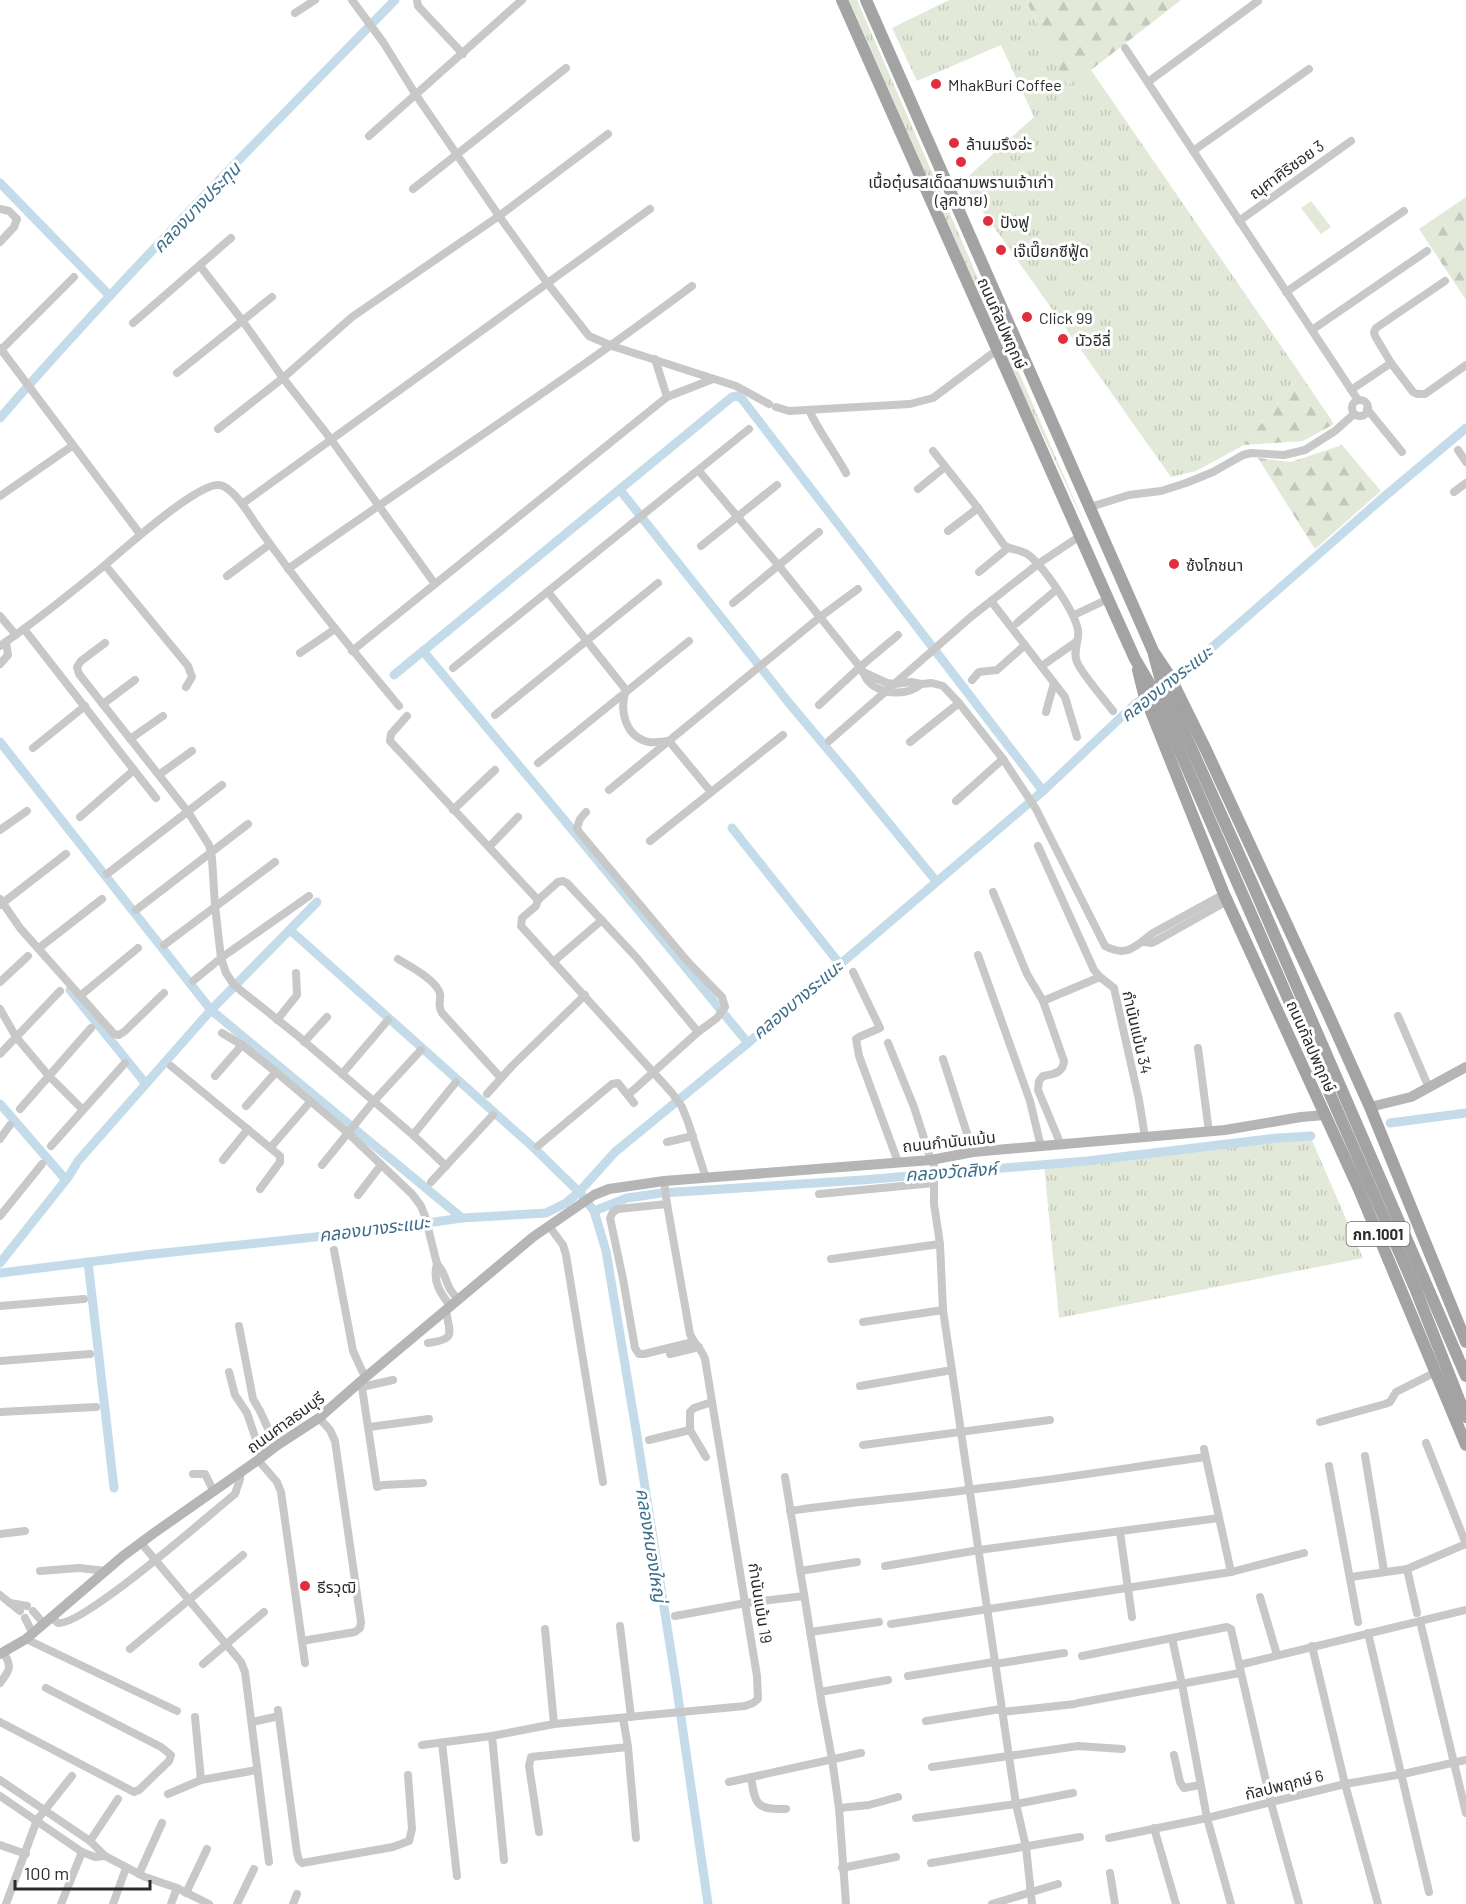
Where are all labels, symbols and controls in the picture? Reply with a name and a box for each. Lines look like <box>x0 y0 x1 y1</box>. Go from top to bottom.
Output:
place label: MhakBuri Coffee <box>948 75 1062 94</box>
marker: MhakBuri Coffee <box>929 77 943 91</box>
place label: ล้านมรึงอ่ะ <box>966 134 1032 153</box>
street label: ณุศาศิริซอย 3 <box>1245 135 1328 203</box>
marker: ล้านมรึงอ่ะ <box>947 136 961 150</box>
marker: เนื้อตุ๋นรสเด็ดสามพรานเจ้าเก่า (ลูกชาย) <box>954 155 968 169</box>
water label: คลองบางประทุน <box>147 157 246 257</box>
place label: เนื้อตุ๋นรสเด็ดสามพรานเจ้าเก่า (ลูกชาย) <box>868 171 1054 210</box>
place label: ปังฟู <box>1000 212 1029 232</box>
marker: ปังฟู <box>981 214 995 228</box>
place label: เจ๊เปี๊ยกซีฟู้ด <box>1013 240 1089 261</box>
marker: เจ๊เปี๊ยกซีฟู้ด <box>994 243 1008 257</box>
street label: ถนนกัลปพฤกษ์ <box>974 274 1032 372</box>
place label: Click 99 <box>1039 308 1093 327</box>
marker: Click 99 <box>1020 310 1034 324</box>
place label: นัวอีลี่ <box>1075 329 1111 349</box>
marker: นัวอีลี่ <box>1056 332 1070 346</box>
place label: ซ้งโภชนา <box>1186 555 1243 574</box>
marker: ซ้งโภชนา <box>1167 557 1181 571</box>
water label: คลองบางระแนะ <box>1115 639 1218 726</box>
water label: คลองบางระแนะ <box>747 954 848 1043</box>
street label: กำนันแม้น 34 <box>1119 989 1157 1075</box>
street label: ถนนกัลปพฤกษ์ <box>1283 997 1341 1095</box>
street label: ถนนกำนันแม้น <box>901 1127 997 1155</box>
water label: คลองวัดสิงห์ <box>904 1157 1001 1185</box>
water label: คลองบางระแนะ <box>317 1210 432 1246</box>
road number: กท.1001 <box>1346 1222 1410 1246</box>
street label: ถนนศาลธนบุรี <box>243 1387 328 1457</box>
water label: คลองหนองใหญ่ <box>632 1486 672 1606</box>
street label: กำนันแม้น 19 <box>745 1561 777 1645</box>
place label: ธีรวุฒิ <box>317 1577 356 1597</box>
marker: ธีรวุฒิ <box>298 1579 312 1593</box>
street label: กัลปพฤกษ์ 6 <box>1243 1765 1325 1803</box>
scale bar <box>15 1853 150 1891</box>
text: 100 m <box>24 1862 69 1884</box>

